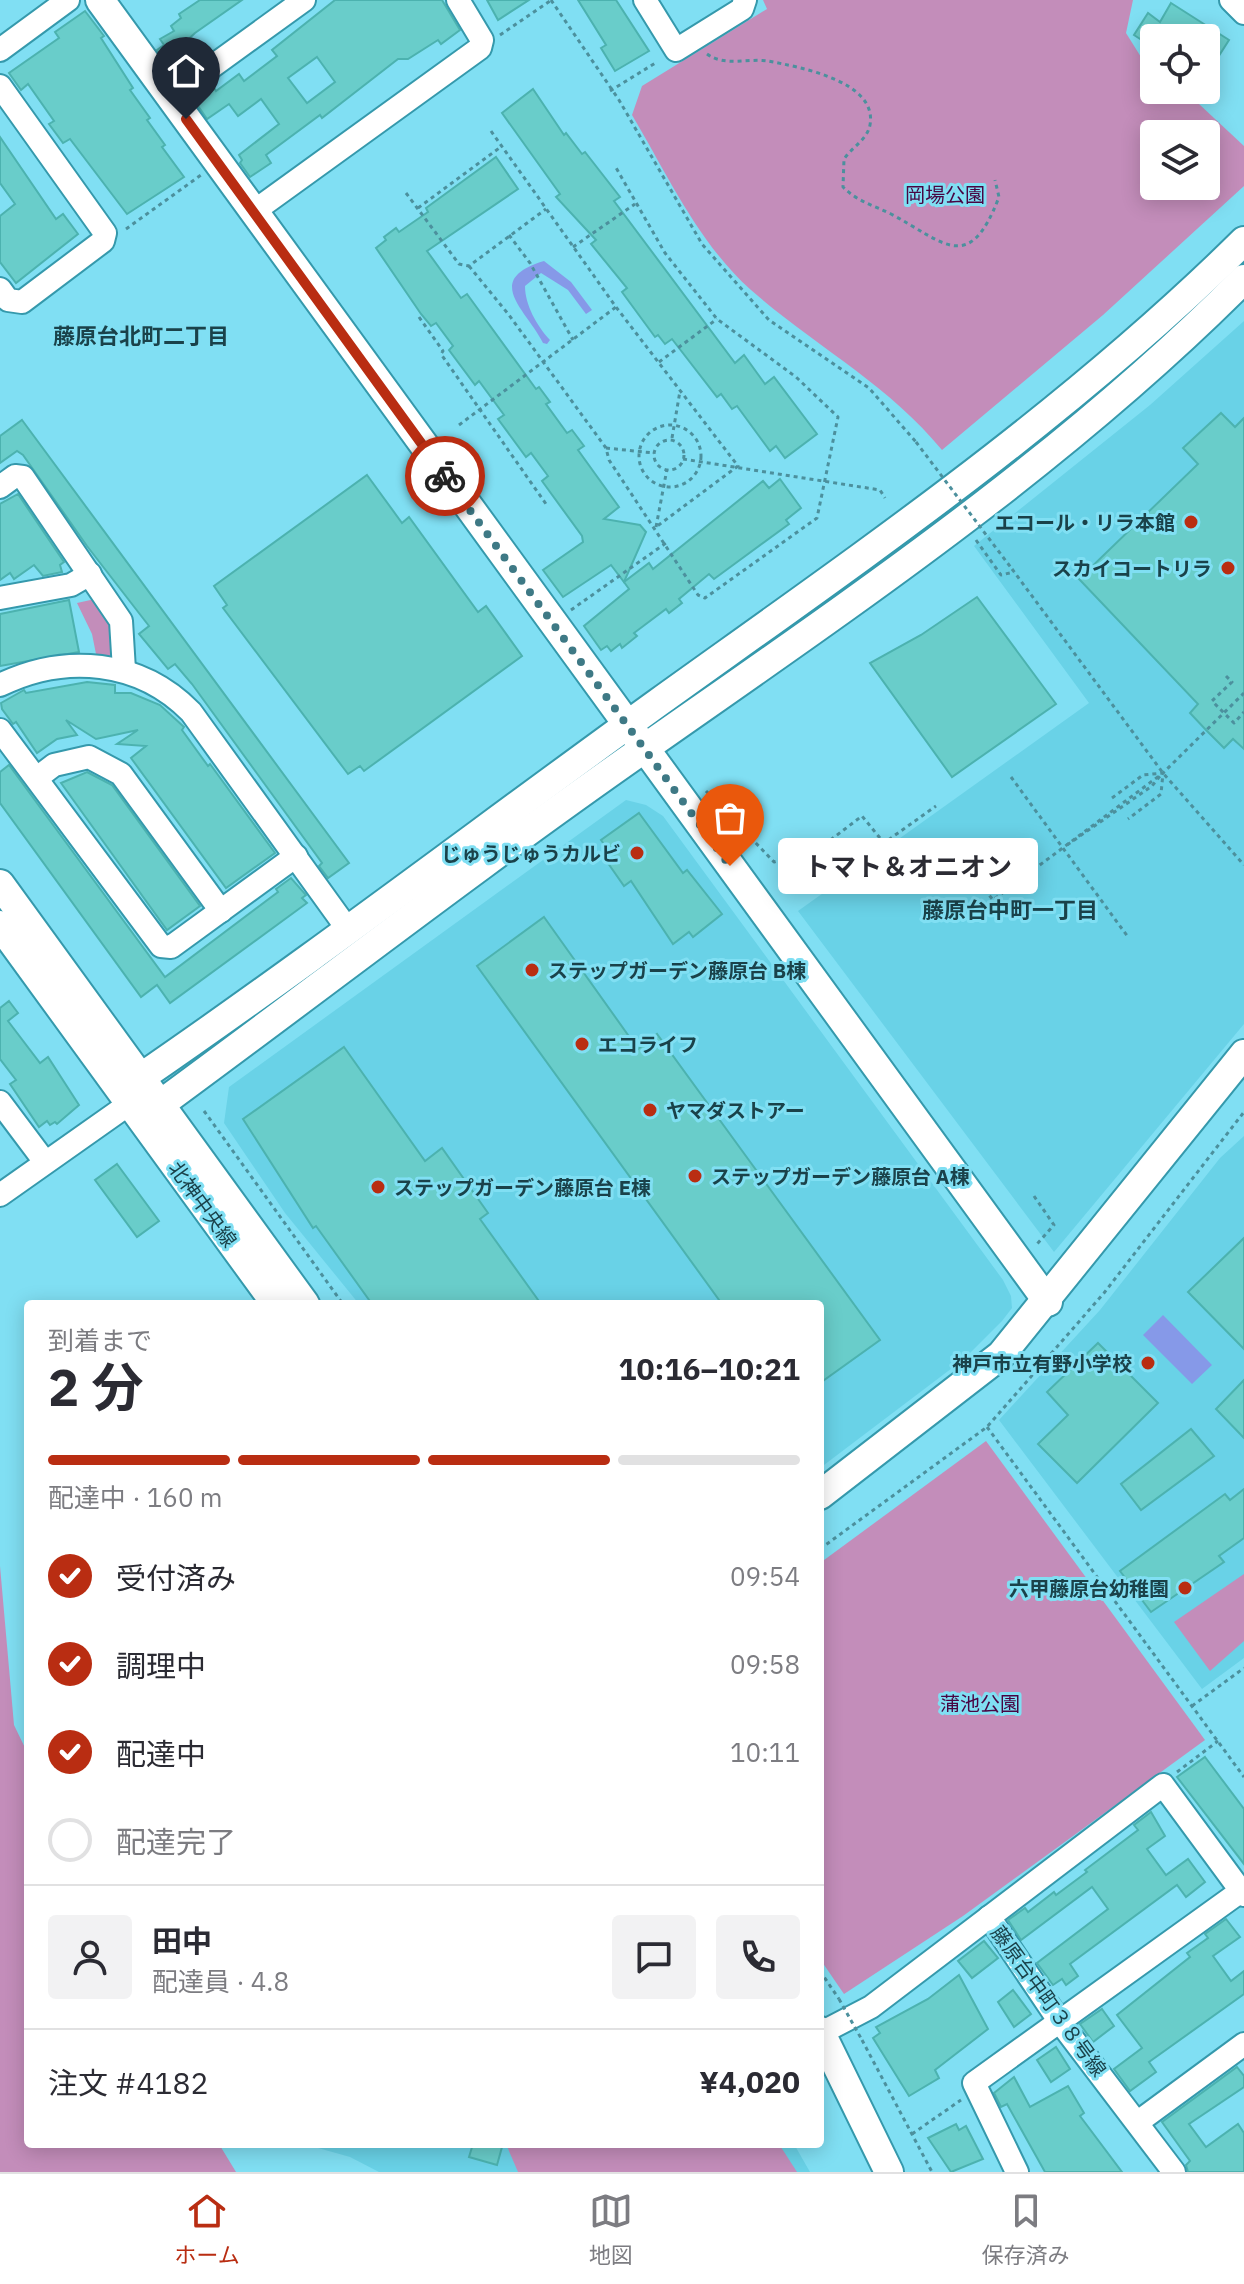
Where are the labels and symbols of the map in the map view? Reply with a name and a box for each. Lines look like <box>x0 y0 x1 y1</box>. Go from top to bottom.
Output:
pin <box>152 37 220 119</box>
park label: 岡場公園 <box>905 181 985 208</box>
district label: 藤原台北町二丁目 <box>53 321 229 350</box>
courier <box>405 436 485 516</box>
place label: エコール・リラ本館 <box>995 509 1175 536</box>
marker: エコール・リラ本館 <box>1182 513 1200 531</box>
place label: スカイコートリラ <box>1052 555 1212 582</box>
marker: スカイコートリラ <box>1219 559 1237 577</box>
pin <box>696 784 764 866</box>
callout: トマト＆オニオン <box>778 838 1038 894</box>
place label: じゅうじゅうカルビ <box>441 840 621 867</box>
marker: じゅうじゅうカルビ <box>628 844 646 862</box>
district label: 藤原台中町一丁目 <box>922 895 1098 924</box>
place label: ステップガーデン藤原台 B棟 <box>548 957 806 984</box>
marker: ステップガーデン藤原台 B棟 <box>523 961 541 979</box>
place label: エコライフ <box>598 1031 698 1058</box>
marker: エコライフ <box>573 1035 591 1053</box>
place label: ヤマダストアー <box>666 1097 805 1124</box>
marker: ヤマダストアー <box>641 1101 659 1119</box>
street label: 北神中央線 <box>163 1156 243 1252</box>
place label: ステップガーデン藤原台 A棟 <box>711 1163 969 1190</box>
marker: ステップガーデン藤原台 A棟 <box>686 1167 704 1185</box>
place label: ステップガーデン藤原台 E棟 <box>394 1174 651 1201</box>
marker: ステップガーデン藤原台 E棟 <box>369 1178 387 1196</box>
place label: 神戸市立有野小学校 <box>952 1350 1132 1377</box>
marker: 神戸市立有野小学校 <box>1139 1354 1157 1372</box>
place label: 六甲藤原台幼稚園 <box>1009 1575 1169 1602</box>
marker: 六甲藤原台幼稚園 <box>1176 1579 1194 1597</box>
park label: 蒲池公園 <box>940 1690 1020 1717</box>
street label: 藤原台中町３８号線 <box>985 1920 1113 2082</box>

